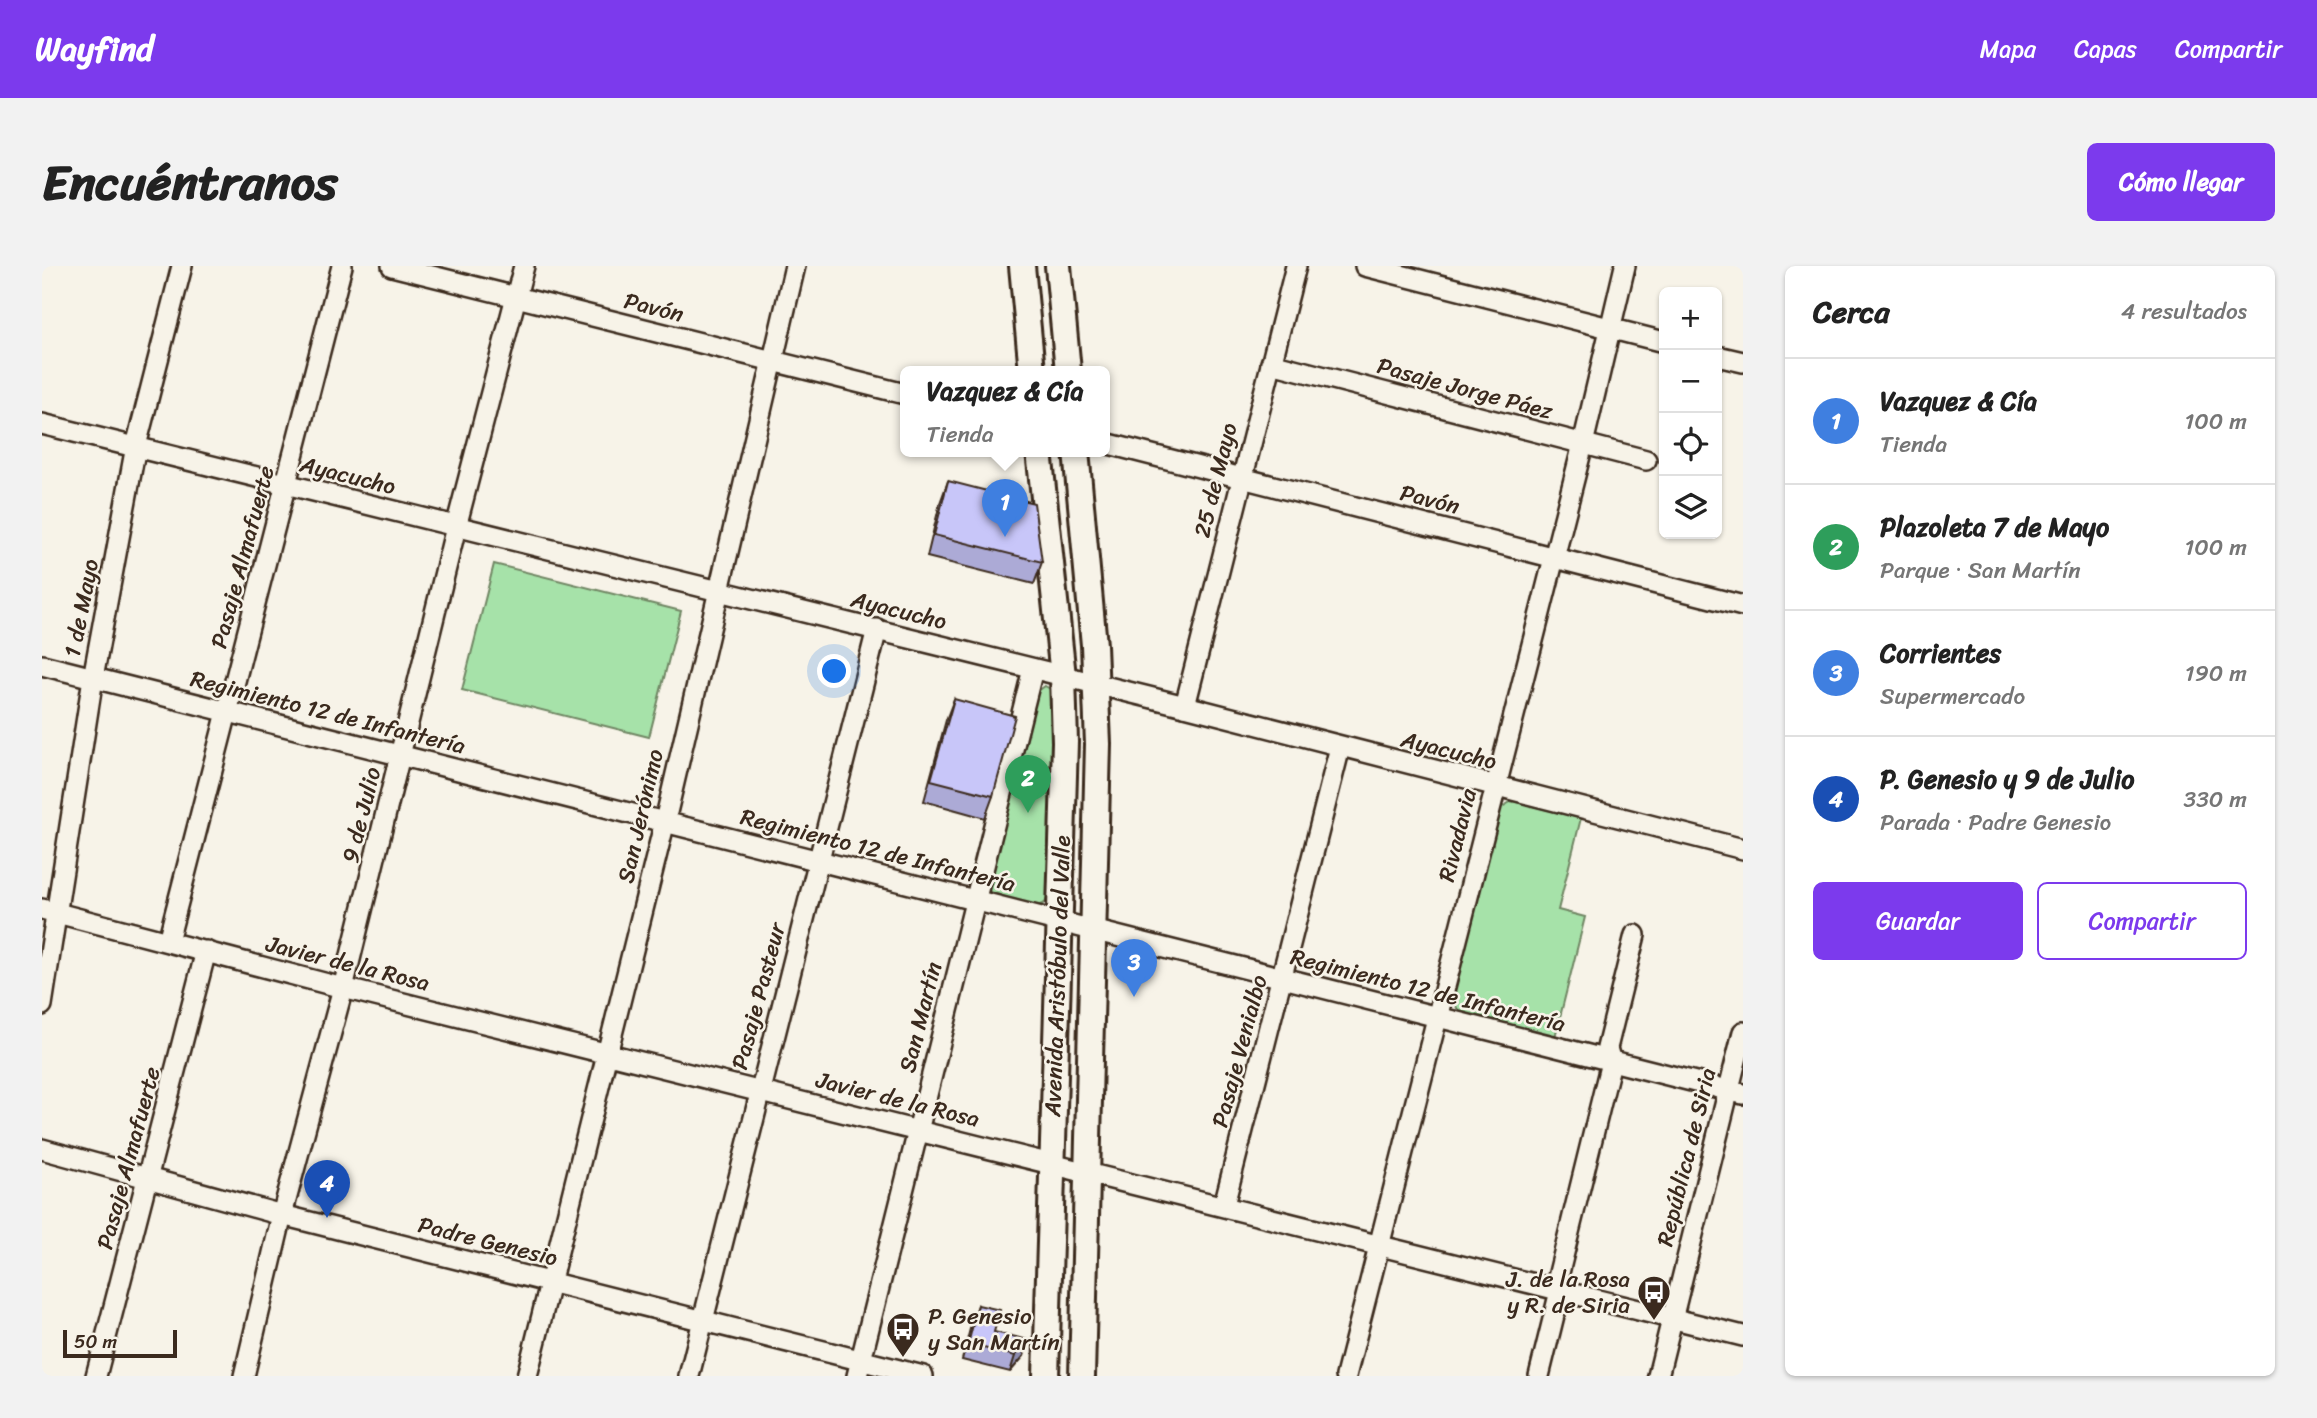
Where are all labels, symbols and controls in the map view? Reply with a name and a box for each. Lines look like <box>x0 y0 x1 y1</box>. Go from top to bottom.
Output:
text: Wayfind <box>35 20 154 78</box>
text: Mapa <box>1980 28 2036 70</box>
text: Capas <box>2074 28 2137 70</box>
text: Compartir <box>2175 28 2282 70</box>
text: Encuéntranos <box>42 139 338 226</box>
button: Cómo llegar <box>2087 143 2275 221</box>
street label: Pavón <box>620 280 688 335</box>
text: Cerca <box>1813 285 1889 339</box>
map controls <box>1659 287 1722 539</box>
button: + <box>1659 287 1722 350</box>
text: 4 resultados <box>2121 291 2247 332</box>
street label: Pasaje Jorge Páez <box>1372 345 1558 432</box>
button: − <box>1659 350 1722 413</box>
popup <box>900 366 1110 457</box>
text: Vazquez & Cía <box>927 368 1083 414</box>
text: Vazquez & Cía <box>1880 378 2037 424</box>
text: 1 <box>1831 401 1841 442</box>
text: 100 m <box>2184 401 2247 442</box>
button: locate <box>1659 413 1722 476</box>
text: Tienda <box>927 414 994 455</box>
street label: 25 de Mayo <box>1181 418 1250 542</box>
text: Tienda <box>1880 424 1947 465</box>
street label: Ayacucho <box>295 444 400 507</box>
street label: Pasaje Almafuerte <box>198 461 287 653</box>
street label: Pavón <box>1396 472 1464 527</box>
button: layers <box>1659 476 1722 539</box>
pin: 1 <box>982 479 1028 537</box>
text: Plazoleta 7 de Mayo <box>1880 504 2109 550</box>
text: 2 <box>1829 527 1843 568</box>
text: 100 m <box>2184 527 2247 568</box>
text: Parque · San Martín <box>1880 550 2081 591</box>
street label: 1 de Mayo <box>52 555 111 661</box>
street label: Ayacucho <box>846 579 951 642</box>
text: Corrientes <box>1880 630 2001 676</box>
text: 3 <box>1830 653 1842 694</box>
text: 190 m <box>2185 653 2247 694</box>
your location <box>817 654 851 688</box>
street label: Regimiento 12 de Infantería <box>186 658 470 767</box>
text: Supermercado <box>1880 676 2025 717</box>
street label: Ayacucho <box>1396 719 1501 782</box>
street label: San Jerónimo <box>605 745 676 887</box>
pin: 2 <box>1005 755 1051 813</box>
text: P. Genesio y 9 de Julio <box>1880 756 2134 802</box>
street label: 9 de Julio <box>330 762 393 867</box>
text: 4 <box>1829 779 1843 820</box>
text: 330 m <box>2184 779 2247 820</box>
street label: Rivadavia <box>1426 784 1489 886</box>
street label: Regimiento 12 de Infantería <box>736 796 1020 905</box>
text: Parada · Padre Genesio <box>1880 802 2111 843</box>
street label: Avenida Aristóbulo del Valle <box>1032 835 1083 1118</box>
button: Guardar <box>1813 882 2023 960</box>
button: Compartir <box>2037 882 2247 960</box>
street label: Pasaje Pasteur <box>719 917 798 1074</box>
street label: Javier de la Rosa <box>261 923 434 1004</box>
street label: Regimiento 12 de Infantería <box>1286 936 1570 1045</box>
pin: 3 <box>1111 939 1157 997</box>
street label: San Martín <box>887 957 954 1077</box>
street label: Pasaje Venialbo <box>1199 970 1280 1132</box>
street label: Javier de la Rosa <box>811 1059 984 1140</box>
street label: Pasaje Almafuerte <box>84 1062 173 1254</box>
street label: República de Siria <box>1645 1064 1728 1251</box>
pin: 4 <box>304 1160 350 1218</box>
street label: Padre Genesio <box>414 1204 562 1279</box>
place label: J. de la Rosa y R. de Siria <box>1505 1259 1630 1326</box>
bus stop icon: J. de la Rosa y R. de Siria <box>1635 1273 1673 1322</box>
place label: P. Genesio y San Martín <box>928 1296 1060 1363</box>
bus stop icon: P. Genesio y San Martín <box>884 1310 922 1359</box>
text: 50 m <box>74 1325 117 1358</box>
scale bar <box>63 1327 177 1359</box>

